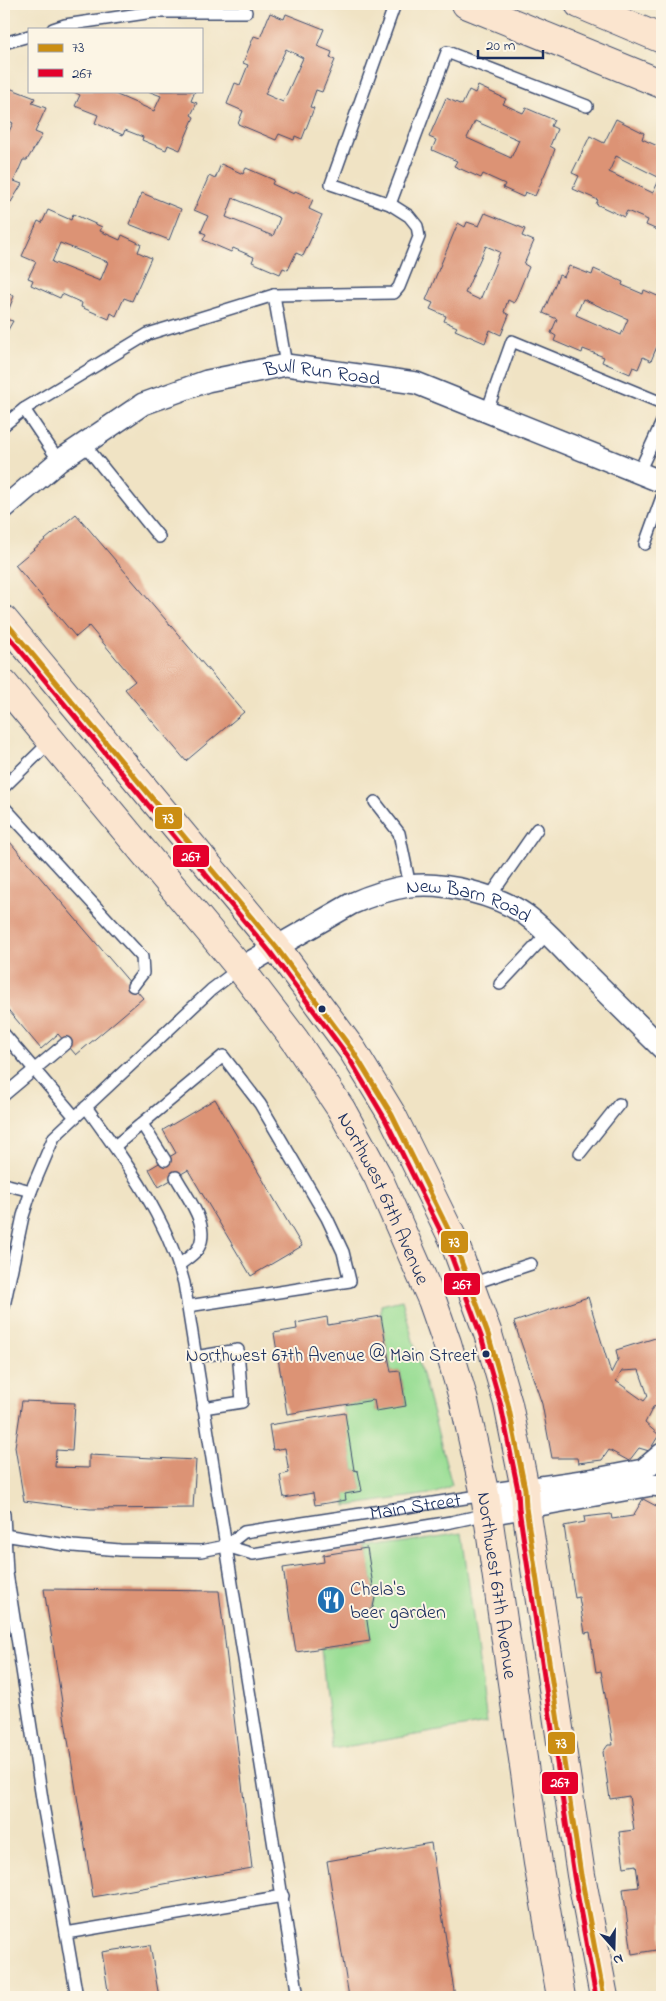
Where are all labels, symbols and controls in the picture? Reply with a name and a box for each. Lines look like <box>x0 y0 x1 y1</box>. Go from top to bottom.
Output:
legend <box>28 28 202 92</box>
scale bar <box>478 28 544 60</box>
text: 20 m <box>486 35 516 57</box>
text: 73 <box>72 37 84 59</box>
text: 267 <box>72 63 92 85</box>
street label: Bull Run Road <box>261 353 382 395</box>
line badge: 73 <box>154 806 183 830</box>
text: 73 <box>162 809 174 830</box>
line badge: 267 <box>172 844 210 868</box>
text: 267 <box>181 847 201 868</box>
street label: New Barn Road <box>405 873 536 931</box>
unlabelled marker <box>317 1004 327 1014</box>
street label: Northwest 67th Avenue <box>328 1108 436 1290</box>
line badge: 73 <box>440 1230 469 1254</box>
text: 73 <box>448 1233 460 1254</box>
line badge: 267 <box>443 1272 481 1296</box>
text: 267 <box>452 1275 472 1296</box>
place label: Northwest 67th Avenue @ Main Street <box>186 1343 478 1370</box>
marker: Northwest 67th Avenue @ Main Street <box>481 1349 491 1359</box>
street label: Main Street <box>368 1487 463 1529</box>
street label: Northwest 67th Avenue <box>468 1490 523 1681</box>
place label: Chela's beer garden <box>350 1576 446 1629</box>
restaurant icon: Chela's beer garden <box>316 1585 346 1615</box>
line badge: 73 <box>547 1731 576 1755</box>
text: 73 <box>555 1734 567 1755</box>
line badge: 267 <box>541 1771 579 1795</box>
text: 267 <box>550 1773 570 1794</box>
north arrow <box>588 1924 638 1974</box>
text: N <box>610 1947 626 1970</box>

